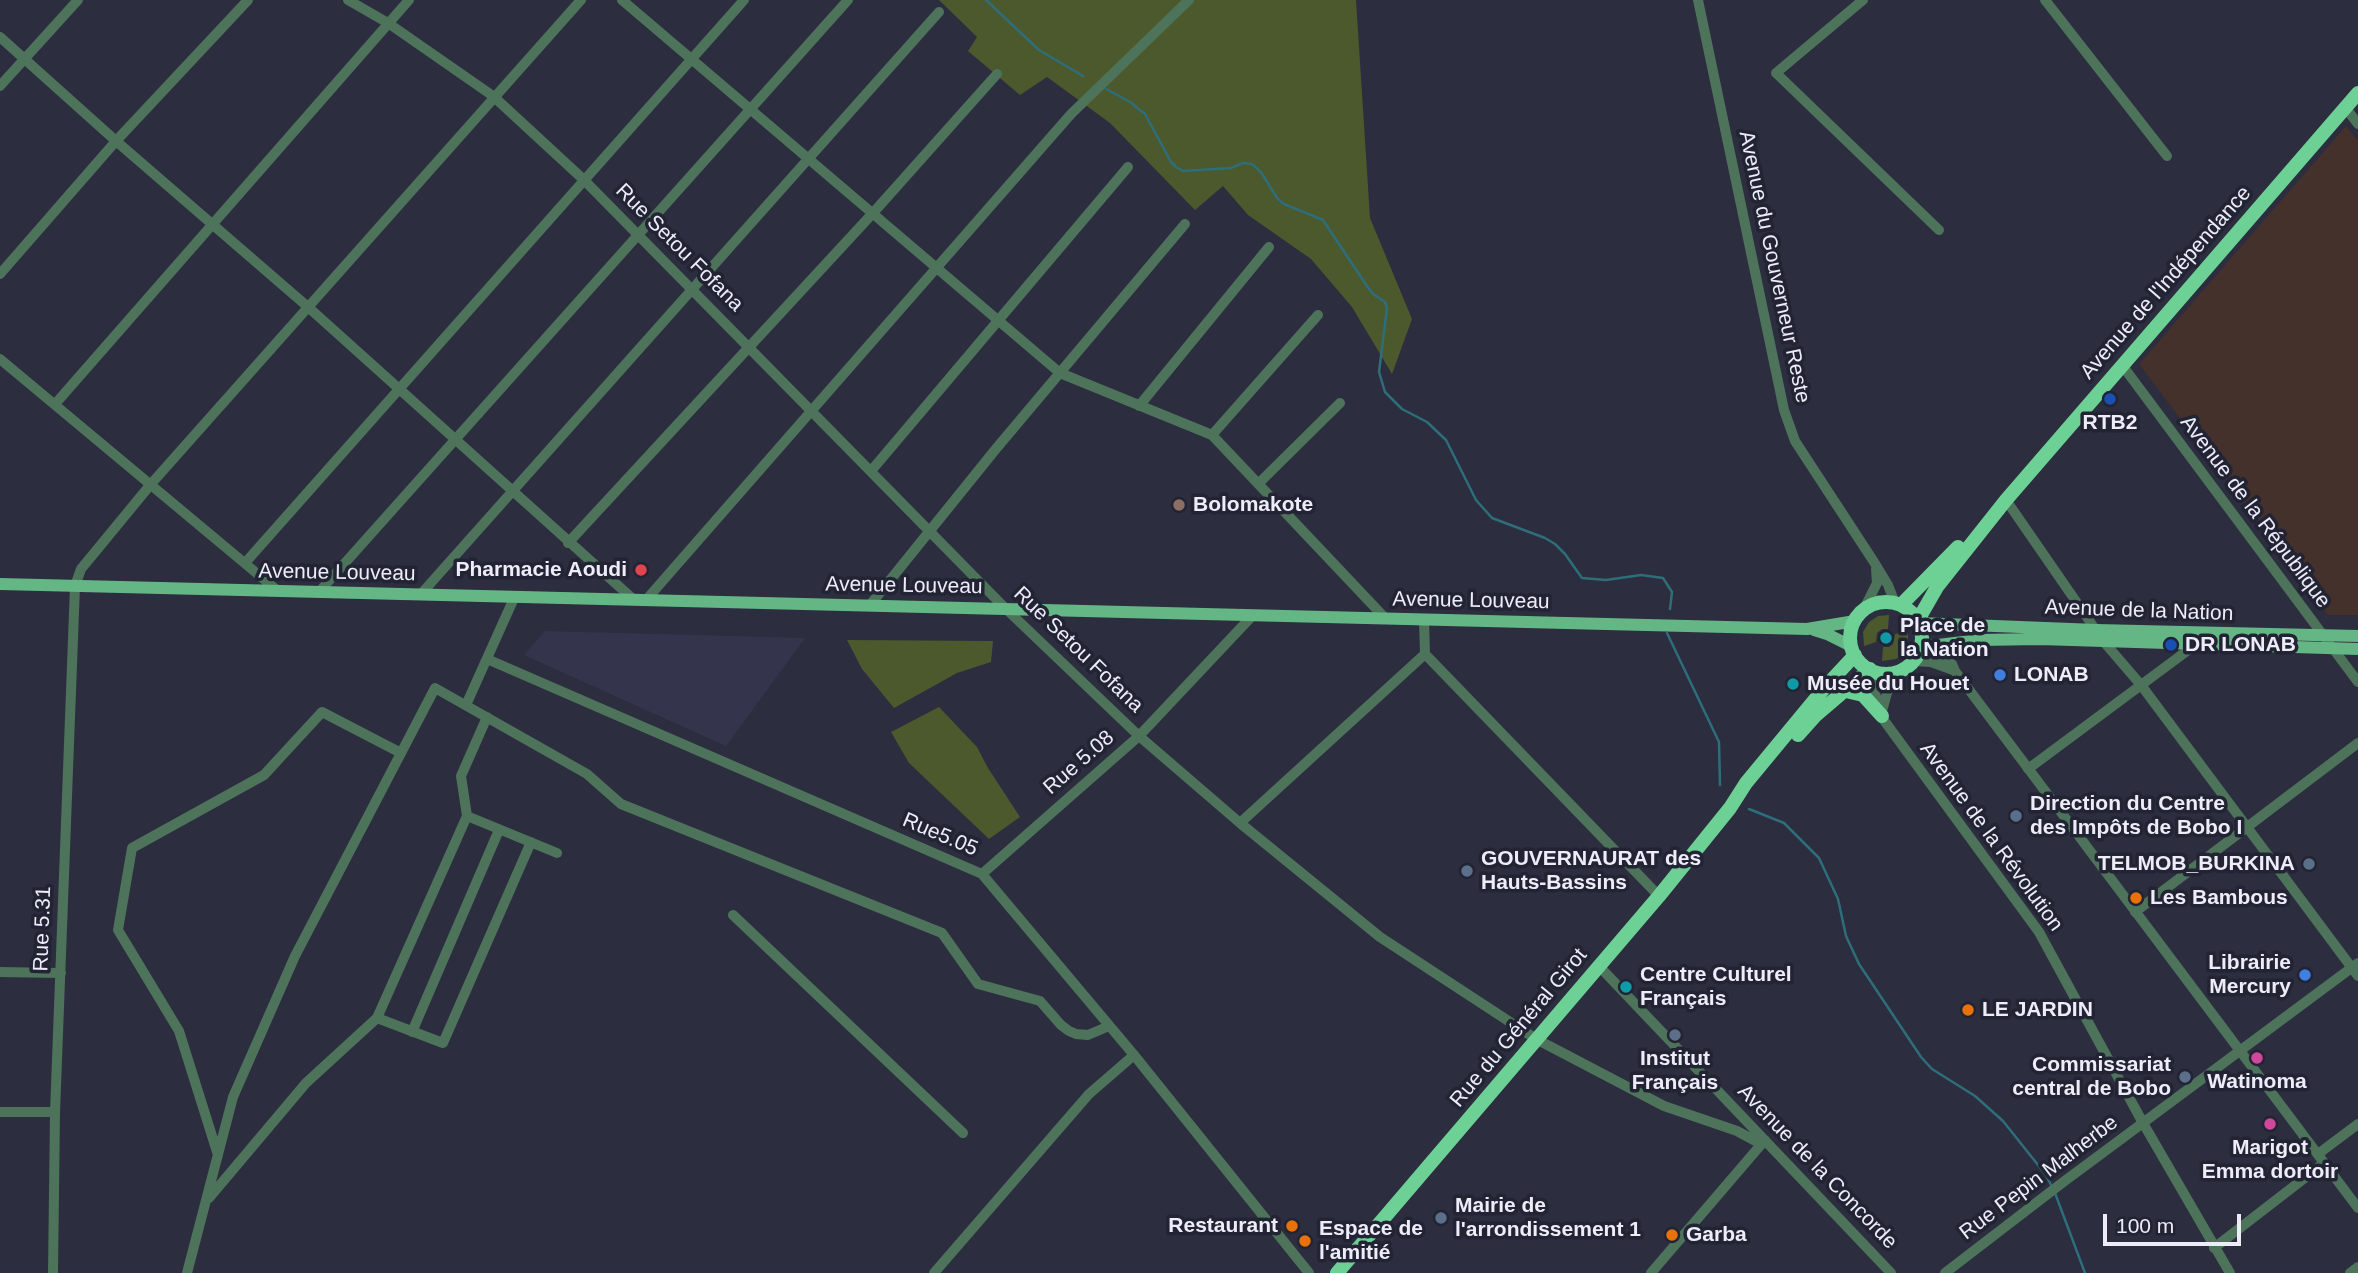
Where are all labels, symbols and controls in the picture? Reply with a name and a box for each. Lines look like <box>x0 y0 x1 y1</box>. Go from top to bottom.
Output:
street label: Avenue du Gouverneur Reste <box>1733 129 1815 405</box>
street label: Rue Setou Fofana <box>610 179 748 317</box>
street label: Avenue de l'Indépendance <box>2075 181 2257 385</box>
marker: RTB2 <box>2102 391 2118 407</box>
place label: RTB2 <box>2083 410 2137 436</box>
street label: Avenue de la République <box>2174 411 2336 613</box>
place label: Bolomakote <box>1193 492 1313 518</box>
marker: Bolomakote <box>1171 497 1187 513</box>
place label: Pharmacie Aoudi <box>455 557 627 583</box>
street label: Avenue Louveau <box>258 559 416 587</box>
marker: Pharmacie Aoudi <box>633 562 649 578</box>
street label: Avenue Louveau <box>825 572 983 600</box>
street label: Rue Setou Fofana <box>1008 582 1148 718</box>
street label: Avenue Louveau <box>1392 587 1550 615</box>
street label: Avenue de la Nation <box>2044 595 2234 627</box>
place label: Place de la Nation <box>1900 613 1989 663</box>
marker: Place de la Nation <box>1878 630 1894 646</box>
place label: DR LONAB <box>2185 632 2296 658</box>
marker: DR LONAB <box>2163 637 2179 653</box>
place label: LONAB <box>2014 662 2089 688</box>
marker: LONAB <box>1992 667 2008 683</box>
place label: Musée du Houet <box>1807 671 1969 697</box>
marker: Musée du Houet <box>1785 676 1801 692</box>
street label: Rue 5.08 <box>1039 726 1119 800</box>
street label: Avenue de la Révolution <box>1914 738 2068 936</box>
place label: Direction du Centre des Impôts de Bobo I <box>2030 791 2242 841</box>
street label: Rue5.05 <box>899 808 981 862</box>
marker: Direction du Centre des Impôts de Bobo I <box>2008 808 2024 824</box>
place label: GOUVERNAURAT des Hauts-Bassins <box>1481 846 1701 896</box>
place label: TELMOB_BURKINA <box>2098 851 2295 877</box>
marker: TELMOB_BURKINA <box>2301 856 2317 872</box>
marker: GOUVERNAURAT des Hauts-Bassins <box>1459 863 1475 879</box>
place label: Les Bambous <box>2150 885 2288 911</box>
street label: Rue 5.31 <box>29 886 57 972</box>
marker: Les Bambous <box>2128 890 2144 906</box>
street label: Rue du Général Girot <box>1445 943 1593 1113</box>
place label: Librairie Mercury <box>2208 950 2291 1000</box>
place label: Centre Culturel Français <box>1640 962 1792 1012</box>
marker: Librairie Mercury <box>2297 967 2313 983</box>
marker: Centre Culturel Français <box>1618 979 1634 995</box>
place label: LE JARDIN <box>1982 997 2093 1023</box>
marker: LE JARDIN <box>1960 1002 1976 1018</box>
marker: Institut Français <box>1667 1027 1683 1043</box>
place label: Institut Français <box>1632 1046 1718 1096</box>
marker: Watinoma <box>2249 1050 2265 1066</box>
place label: Commissariat central de Bobo <box>2012 1052 2171 1102</box>
marker: Commissariat central de Bobo <box>2177 1069 2193 1085</box>
place label: Watinoma <box>2207 1069 2307 1095</box>
street label: Avenue de la Concorde <box>1732 1079 1902 1255</box>
street label: Rue Pepin Malherbe <box>1955 1110 2123 1246</box>
marker: Marigot Emma dortoir <box>2262 1116 2278 1132</box>
place label: Marigot Emma dortoir <box>2202 1135 2338 1185</box>
place label: Mairie de l'arrondissement 1 <box>1455 1193 1641 1243</box>
scale bar <box>2106 1200 2244 1244</box>
marker: Mairie de l'arrondissement 1 <box>1433 1210 1449 1226</box>
place label: Restaurant <box>1168 1213 1278 1239</box>
text: 100 m <box>2116 1214 2174 1237</box>
place label: Espace de l'amitié <box>1319 1216 1423 1266</box>
marker: Restaurant <box>1284 1218 1300 1234</box>
place label: Garba <box>1686 1222 1747 1248</box>
marker: Garba <box>1664 1227 1680 1243</box>
marker: Espace de l'amitié <box>1297 1233 1313 1249</box>

